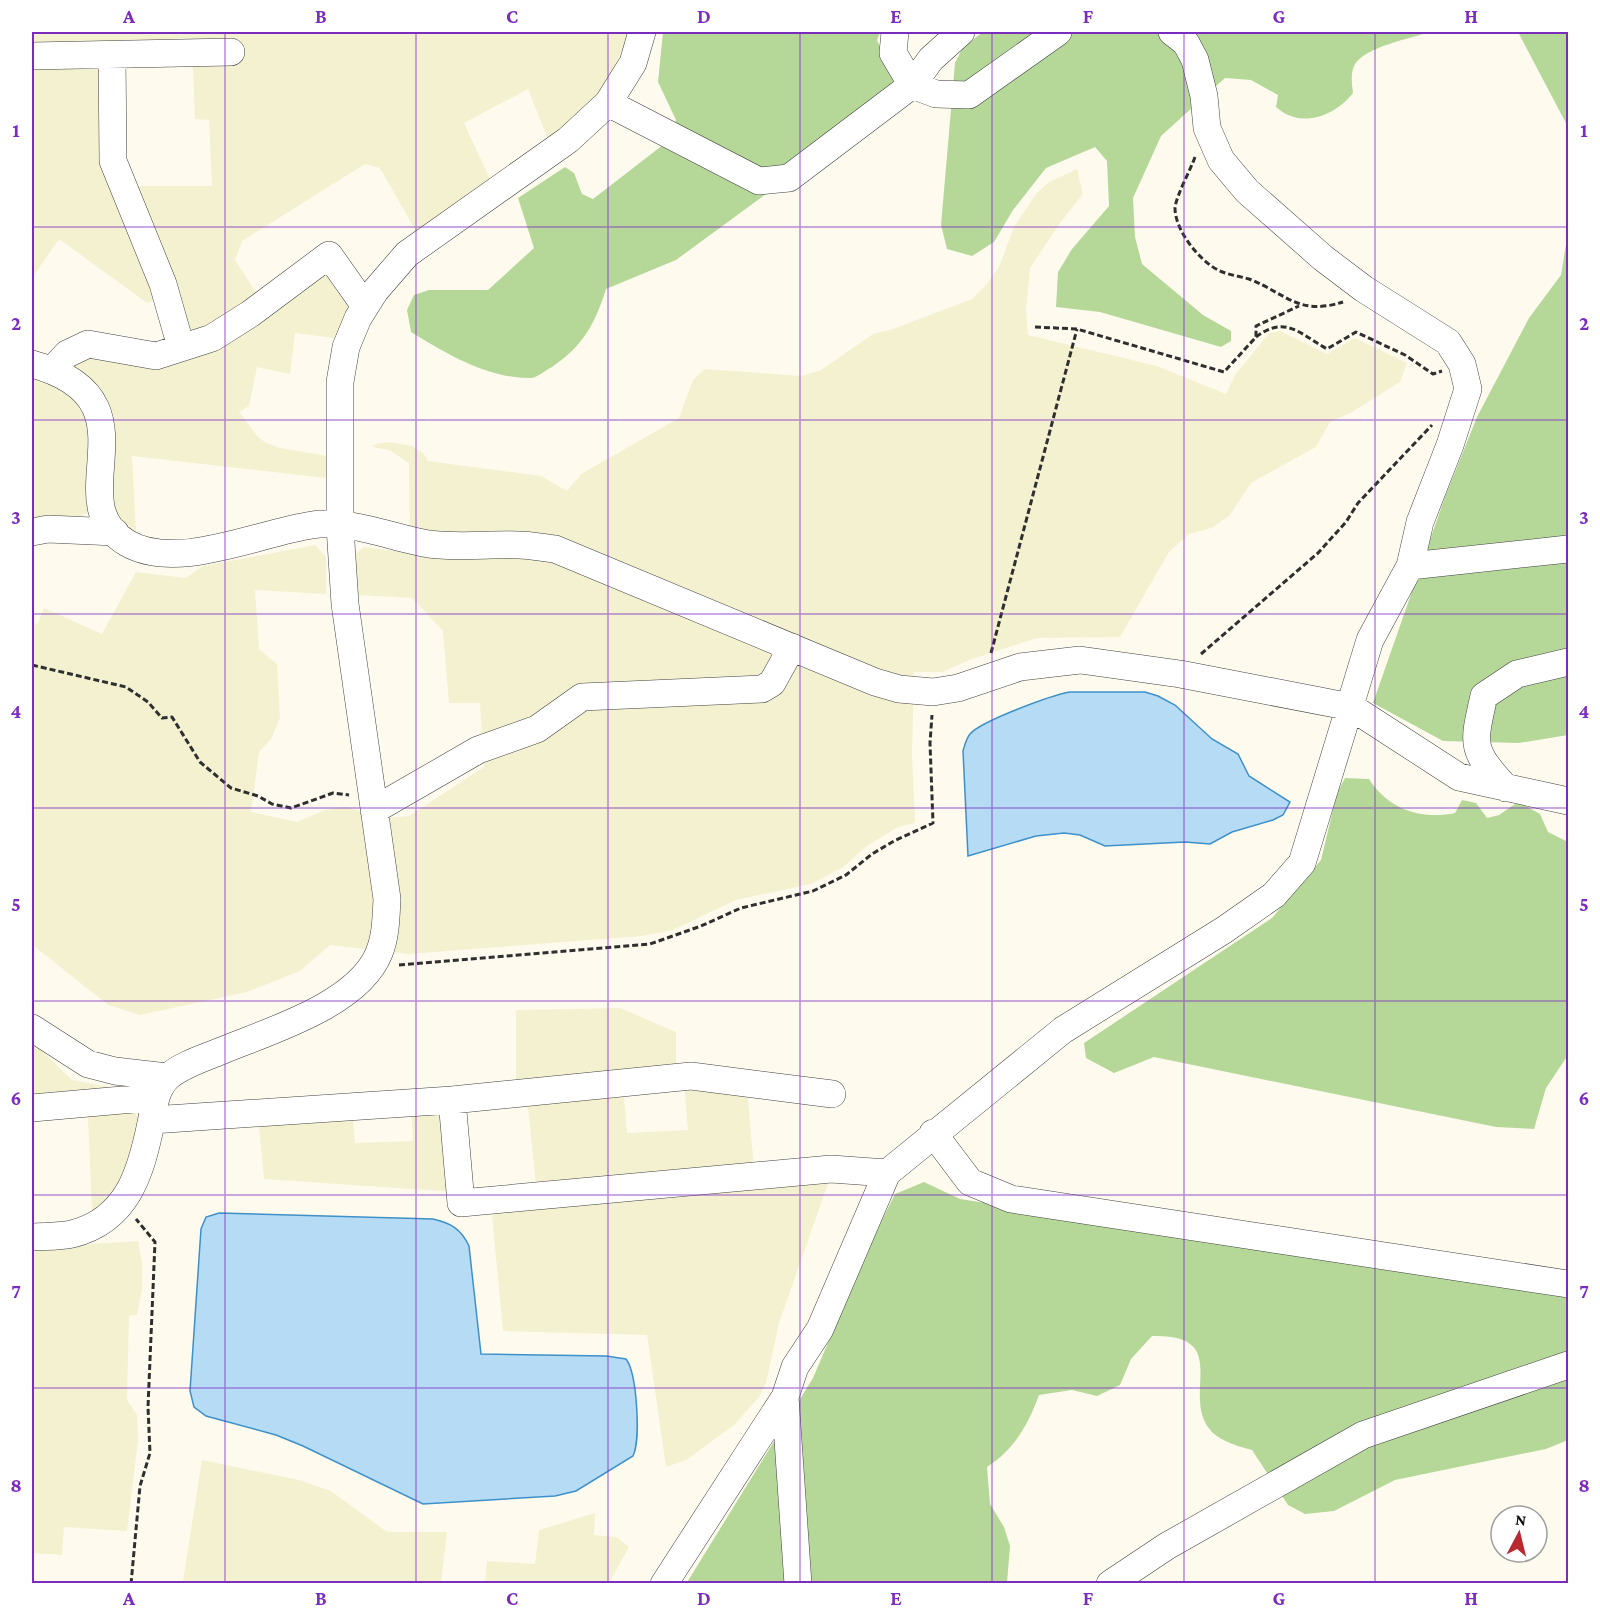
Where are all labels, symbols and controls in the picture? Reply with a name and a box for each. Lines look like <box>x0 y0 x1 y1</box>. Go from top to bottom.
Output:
text: A <box>122 5 136 27</box>
text: B <box>315 5 327 27</box>
text: C <box>506 5 518 27</box>
text: D <box>697 5 711 27</box>
text: E <box>890 5 902 27</box>
text: F <box>1083 5 1094 27</box>
text: G <box>1273 5 1286 27</box>
text: H <box>1464 5 1478 27</box>
text: 1 <box>12 119 20 141</box>
text: 1 <box>1580 119 1588 141</box>
text: 2 <box>11 312 21 334</box>
text: 2 <box>1579 312 1589 334</box>
text: 3 <box>11 506 21 528</box>
text: 3 <box>1579 506 1589 528</box>
text: 4 <box>11 700 22 722</box>
text: 4 <box>1579 700 1590 722</box>
text: 5 <box>11 893 21 915</box>
text: 5 <box>1579 893 1589 915</box>
text: 6 <box>11 1087 21 1109</box>
text: 6 <box>1579 1087 1589 1109</box>
text: 7 <box>11 1280 21 1302</box>
text: 7 <box>1579 1280 1589 1302</box>
text: 8 <box>10 1474 22 1496</box>
text: 8 <box>1578 1474 1590 1496</box>
north arrow <box>1489 1504 1549 1564</box>
text: N <box>1514 1511 1527 1529</box>
text: A <box>122 1587 136 1609</box>
text: B <box>315 1587 327 1609</box>
text: C <box>506 1587 518 1609</box>
text: D <box>697 1587 711 1609</box>
text: E <box>890 1587 902 1609</box>
text: F <box>1083 1587 1094 1609</box>
text: G <box>1273 1587 1286 1609</box>
text: H <box>1464 1587 1478 1609</box>

